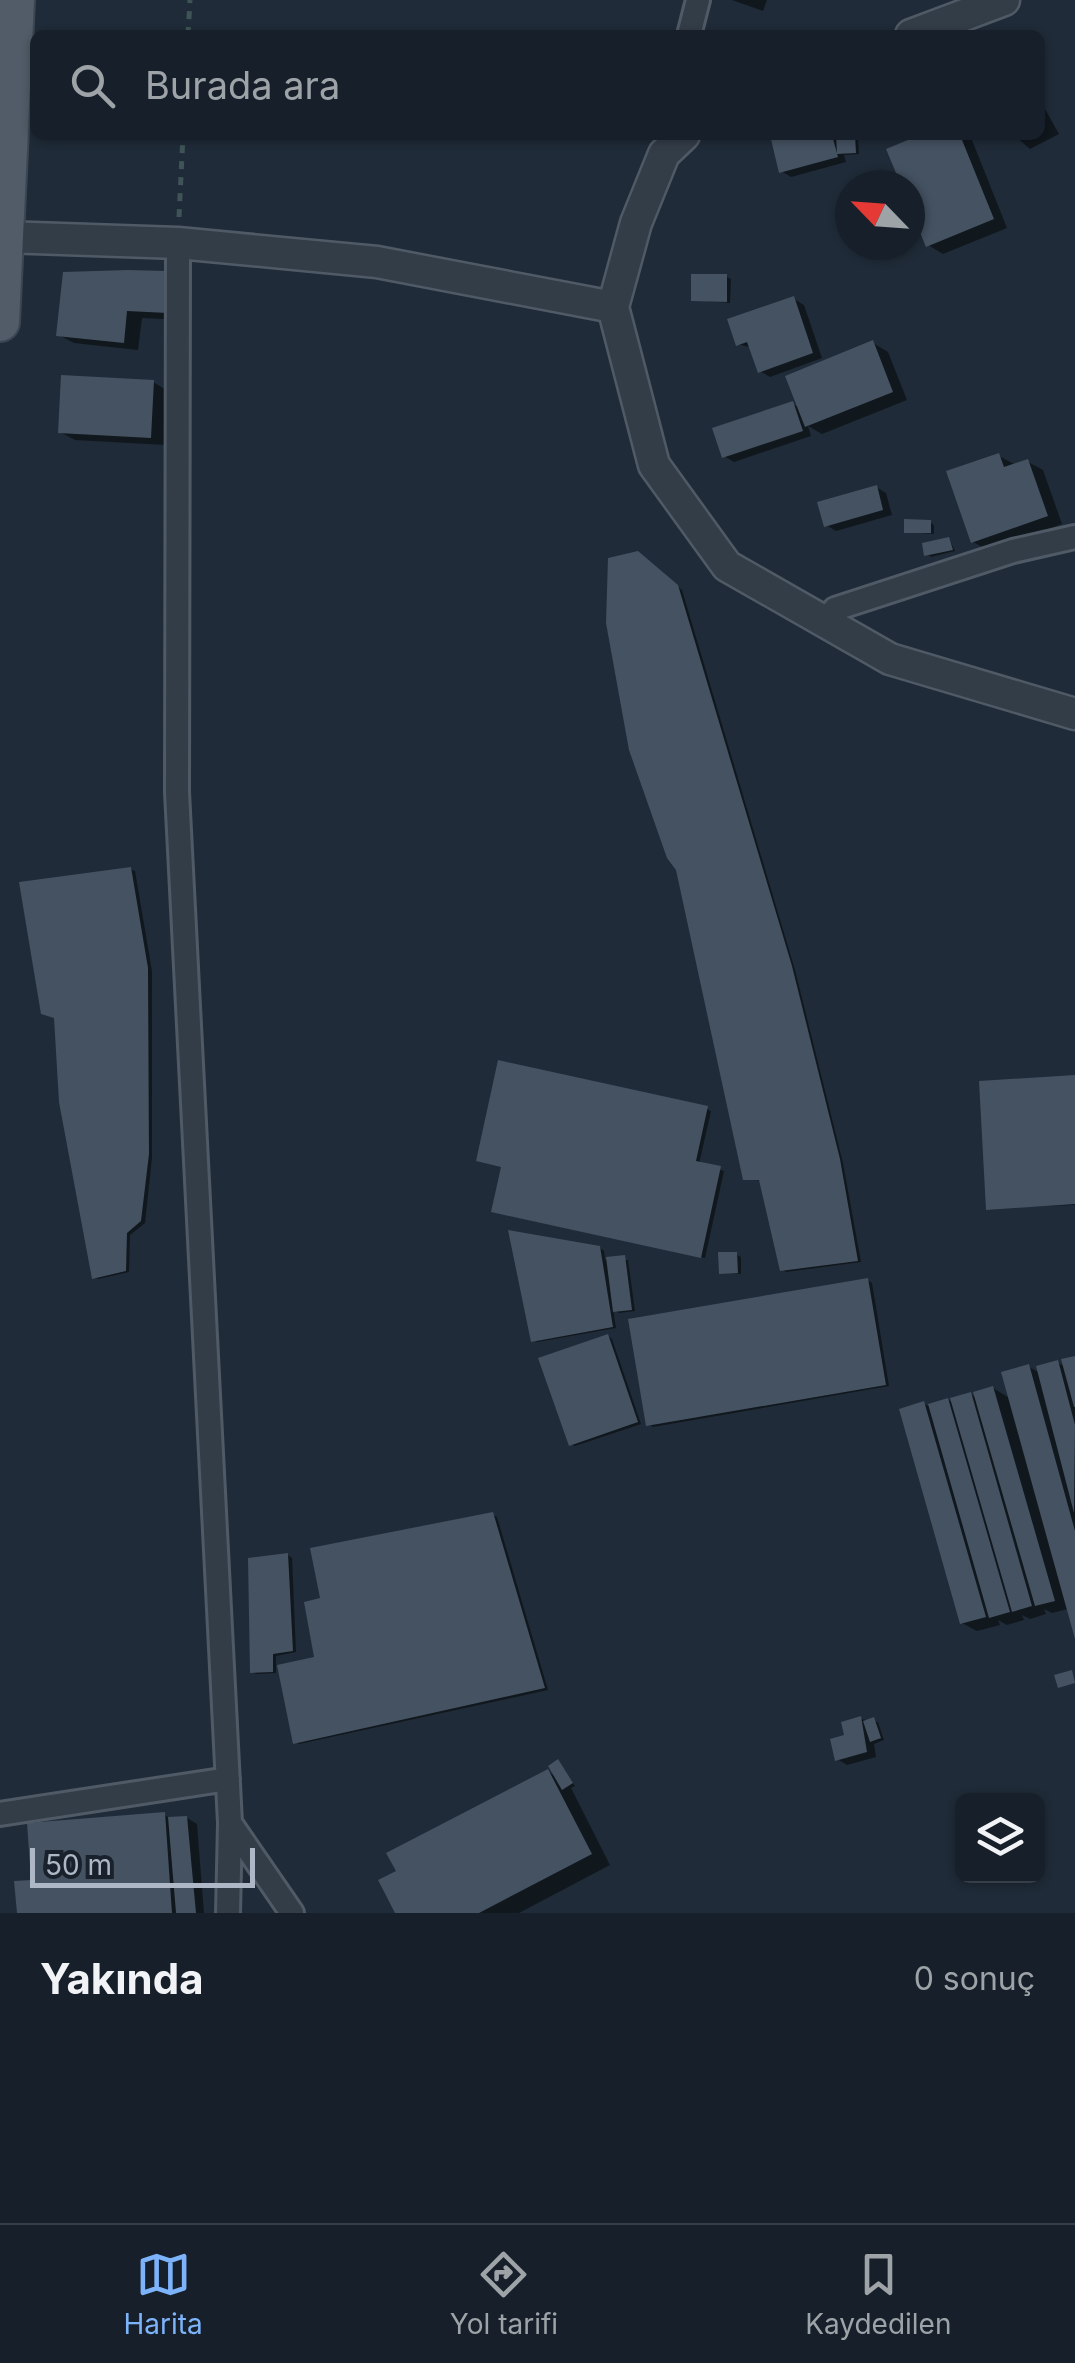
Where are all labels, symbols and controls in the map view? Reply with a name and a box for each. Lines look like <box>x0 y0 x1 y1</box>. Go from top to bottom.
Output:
search box <box>30 30 1045 140</box>
icon: search <box>65 58 120 113</box>
text: Burada ara <box>145 62 340 108</box>
north arrow <box>835 170 925 260</box>
map controls <box>955 1793 1045 1883</box>
button: layers <box>955 1793 1045 1883</box>
scale bar <box>30 1843 255 1888</box>
text: 50 m <box>45 1848 112 1882</box>
text: Yakında <box>40 1953 204 2004</box>
text: 0 sonuç <box>914 1959 1035 1998</box>
tab: Harita <box>124 2247 203 2341</box>
tab: Yol tarifi <box>450 2247 558 2341</box>
tab: Kaydedilen <box>805 2247 951 2341</box>

